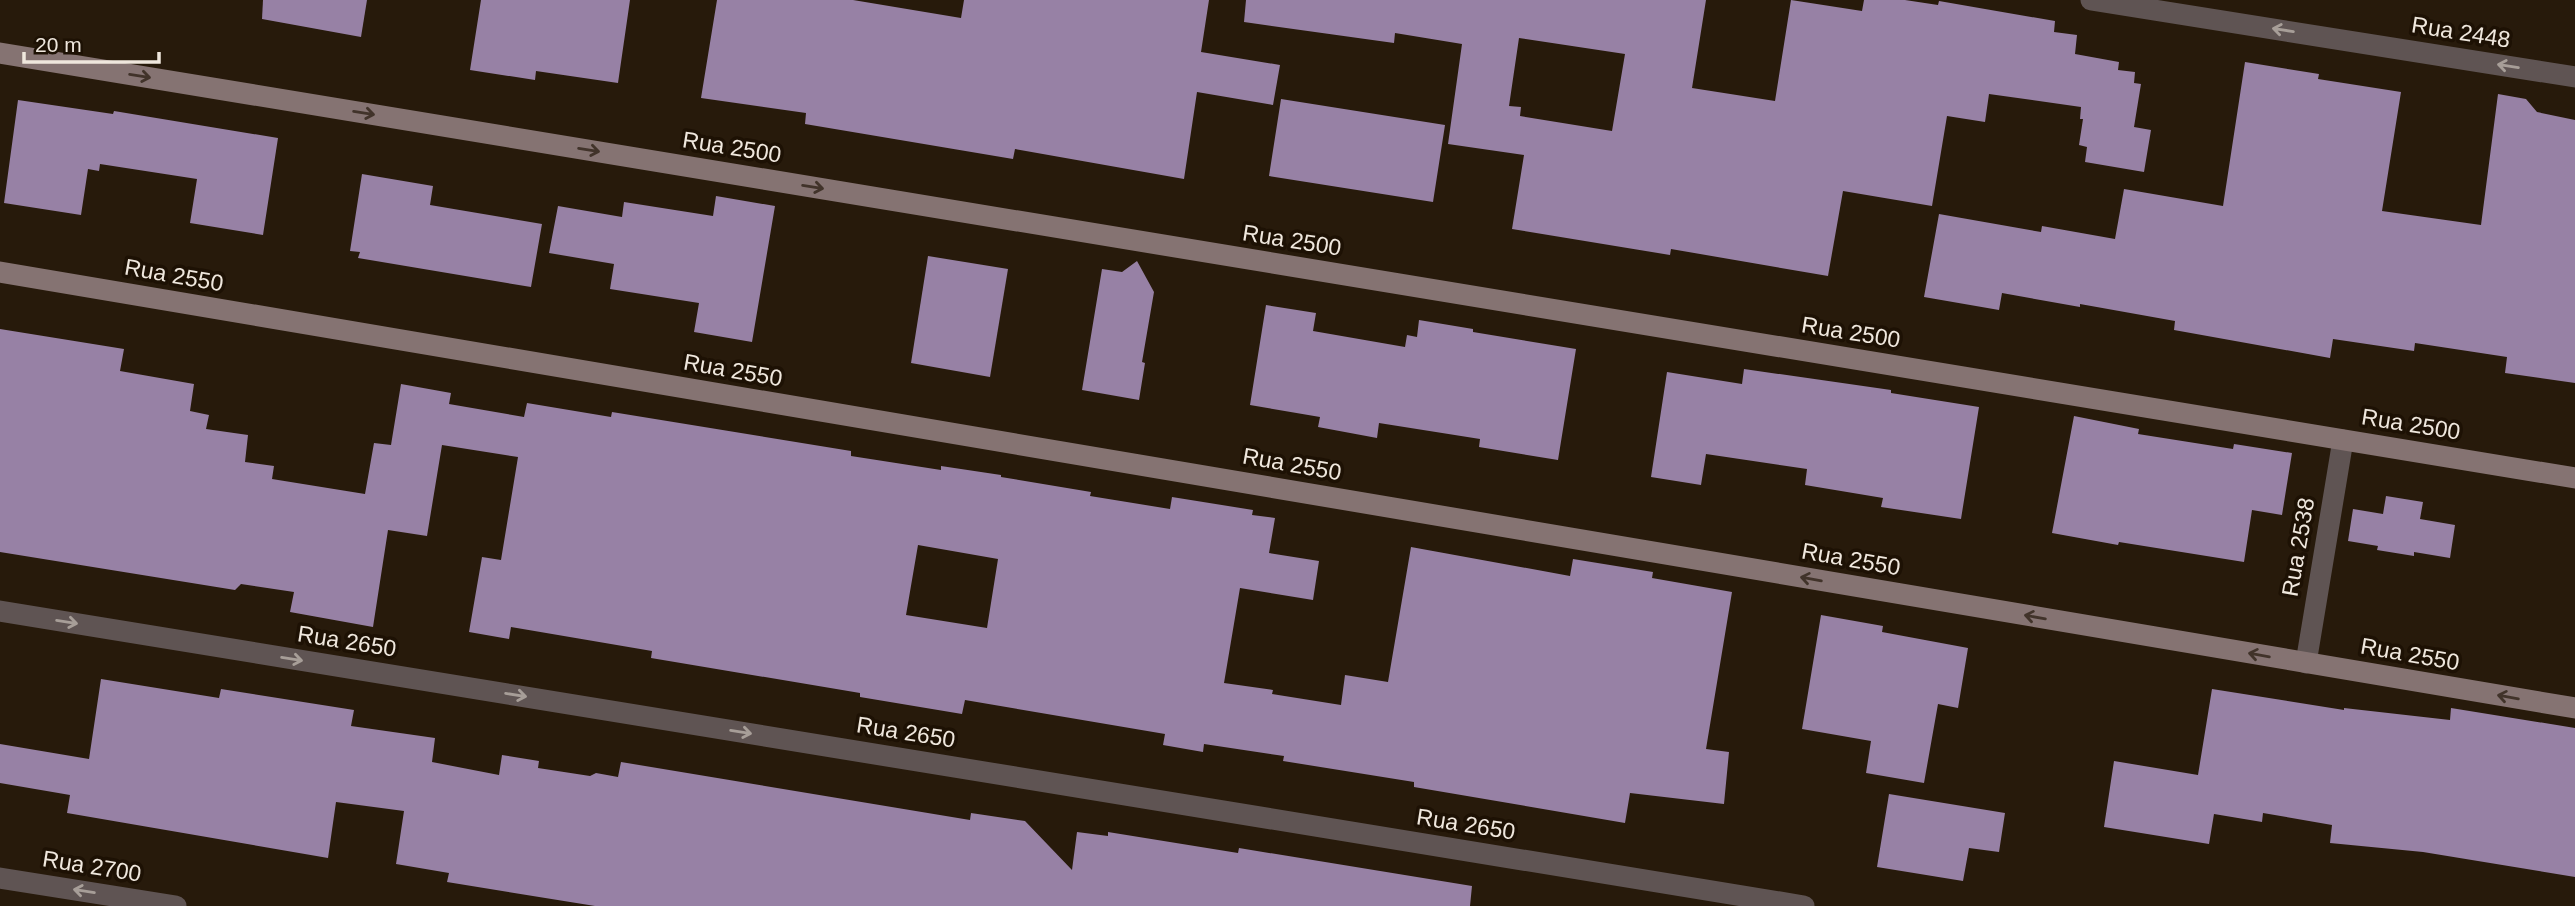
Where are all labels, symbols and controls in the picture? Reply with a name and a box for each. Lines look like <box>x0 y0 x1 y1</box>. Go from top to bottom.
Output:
street label: Rua 2448 <box>2410 11 2512 53</box>
scale bar <box>24 21 159 65</box>
one-way arrow <box>2272 24 2295 37</box>
text: 20 m <box>35 33 82 56</box>
one-way arrow <box>2497 59 2519 72</box>
one-way arrow <box>128 70 151 83</box>
one-way arrow <box>352 107 375 120</box>
street label: Rua 2500 <box>681 126 783 168</box>
one-way arrow <box>577 144 600 157</box>
one-way arrow <box>801 181 824 194</box>
street label: Rua 2500 <box>1241 219 1343 261</box>
street label: Rua 2550 <box>123 254 225 296</box>
street label: Rua 2500 <box>1800 311 1902 353</box>
street label: Rua 2550 <box>682 349 784 391</box>
street label: Rua 2500 <box>2360 403 2462 445</box>
street label: Rua 2550 <box>1241 443 1343 485</box>
street label: Rua 2538 <box>2277 496 2319 598</box>
street label: Rua 2550 <box>1800 538 1902 580</box>
one-way arrow <box>1800 572 1823 585</box>
one-way arrow <box>2024 610 2047 623</box>
one-way arrow <box>55 616 78 629</box>
street label: Rua 2650 <box>296 620 398 662</box>
street label: Rua 2550 <box>2359 633 2461 675</box>
one-way arrow <box>2248 648 2271 661</box>
one-way arrow <box>280 653 303 666</box>
one-way arrow <box>504 689 527 702</box>
one-way arrow <box>2497 690 2520 703</box>
street label: Rua 2650 <box>855 711 957 753</box>
one-way arrow <box>729 726 752 739</box>
street label: Rua 2650 <box>1415 803 1517 845</box>
street label: Rua 2700 <box>41 845 143 887</box>
one-way arrow <box>73 884 96 897</box>

